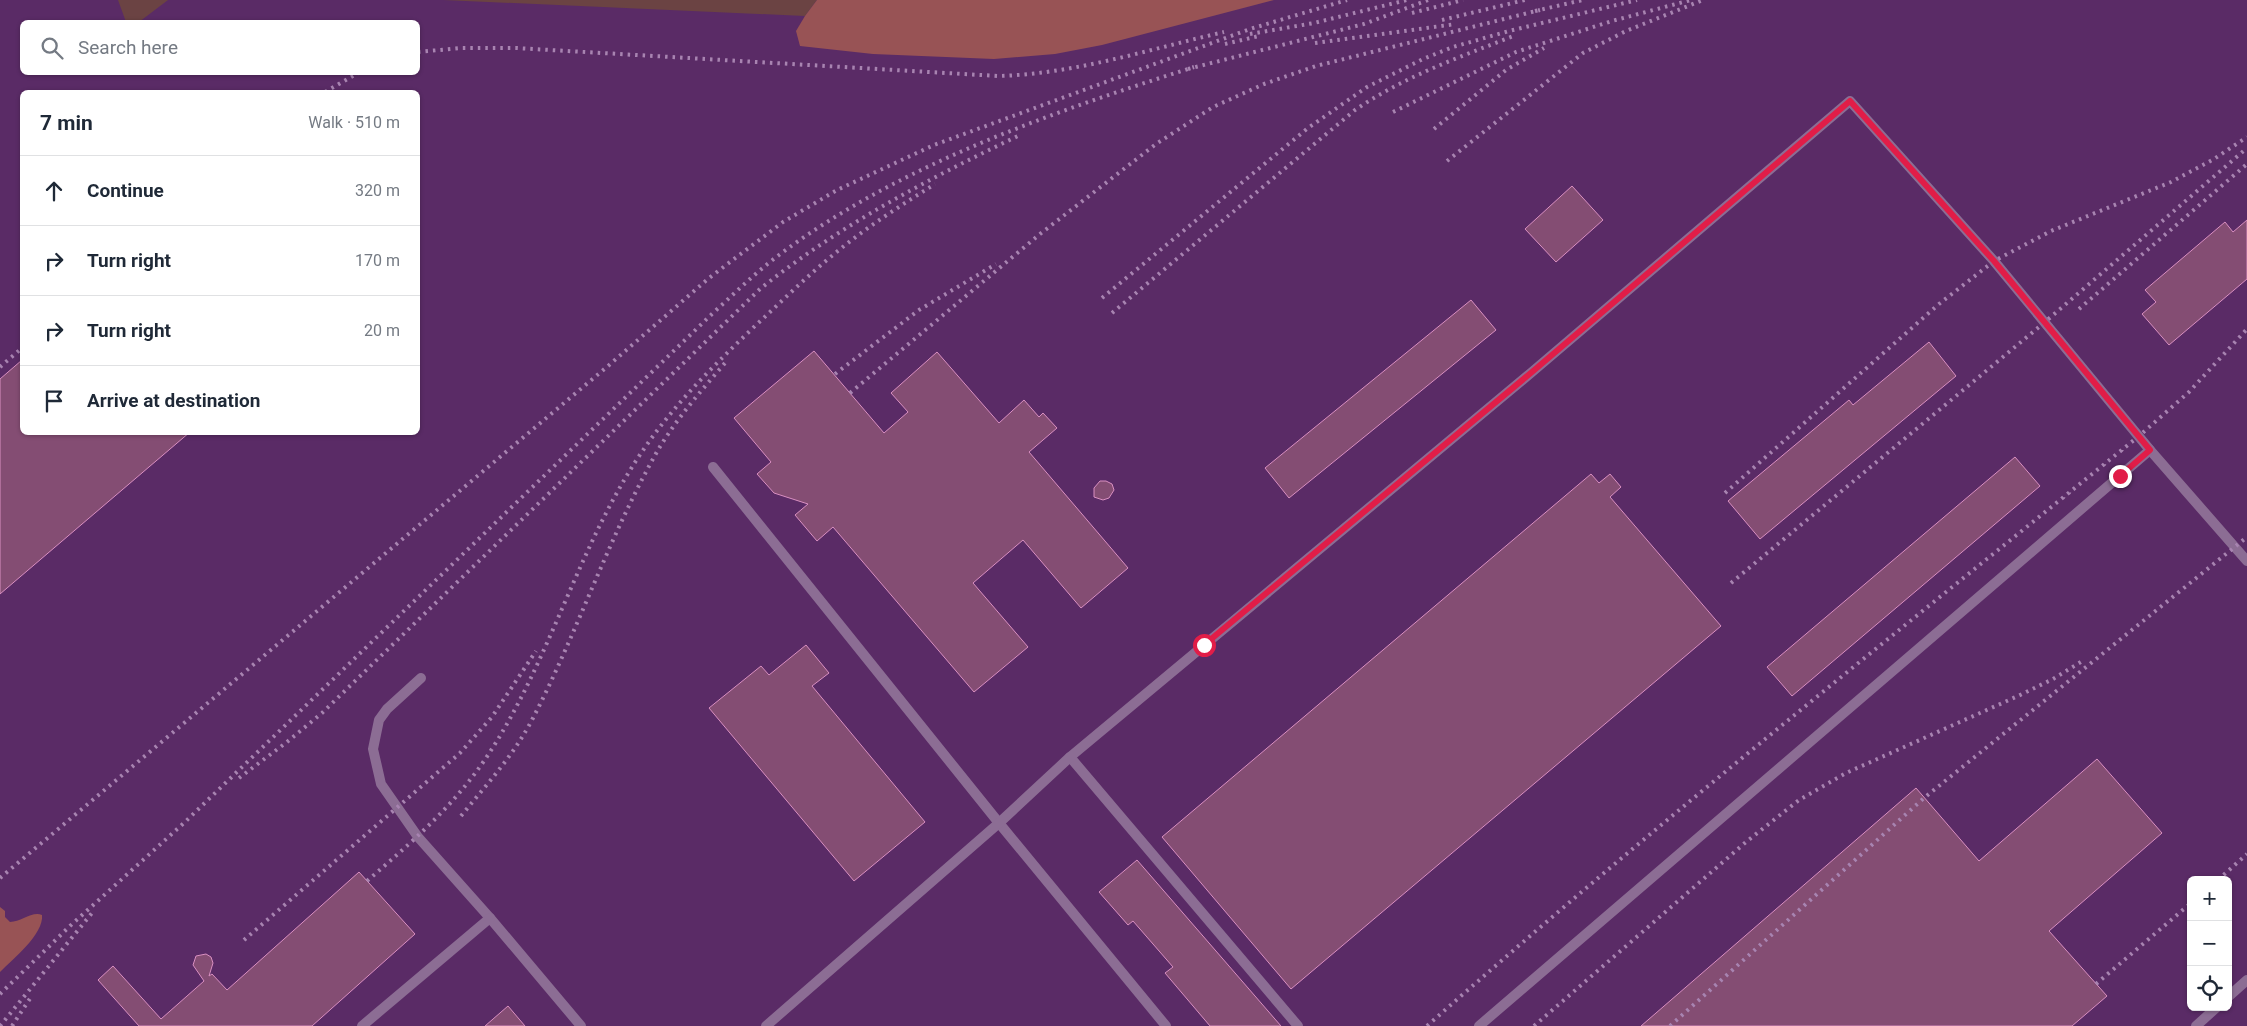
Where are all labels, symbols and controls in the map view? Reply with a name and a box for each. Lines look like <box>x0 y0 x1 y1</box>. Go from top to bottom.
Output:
search box <box>20 20 420 75</box>
icon: search <box>38 34 66 62</box>
text: Search here <box>78 36 178 59</box>
text: 7 min <box>40 111 93 135</box>
text: Walk · 510 m <box>308 113 400 132</box>
icon: ahead <box>40 177 68 205</box>
text: Continue <box>87 179 164 202</box>
text: 320 m <box>355 181 400 200</box>
icon: right <box>40 247 68 275</box>
text: Turn right <box>87 249 171 272</box>
text: 170 m <box>355 251 400 270</box>
icon: right <box>40 317 68 345</box>
text: Turn right <box>87 319 171 342</box>
text: 20 m <box>364 321 400 340</box>
icon: arrive <box>40 387 68 415</box>
text: Arrive at destination <box>87 389 260 412</box>
route end <box>2109 465 2132 488</box>
route start <box>1193 634 1216 657</box>
map controls <box>2187 876 2232 1011</box>
button: + <box>2187 876 2232 921</box>
button: − <box>2187 921 2232 966</box>
button: locate <box>2187 966 2232 1011</box>

